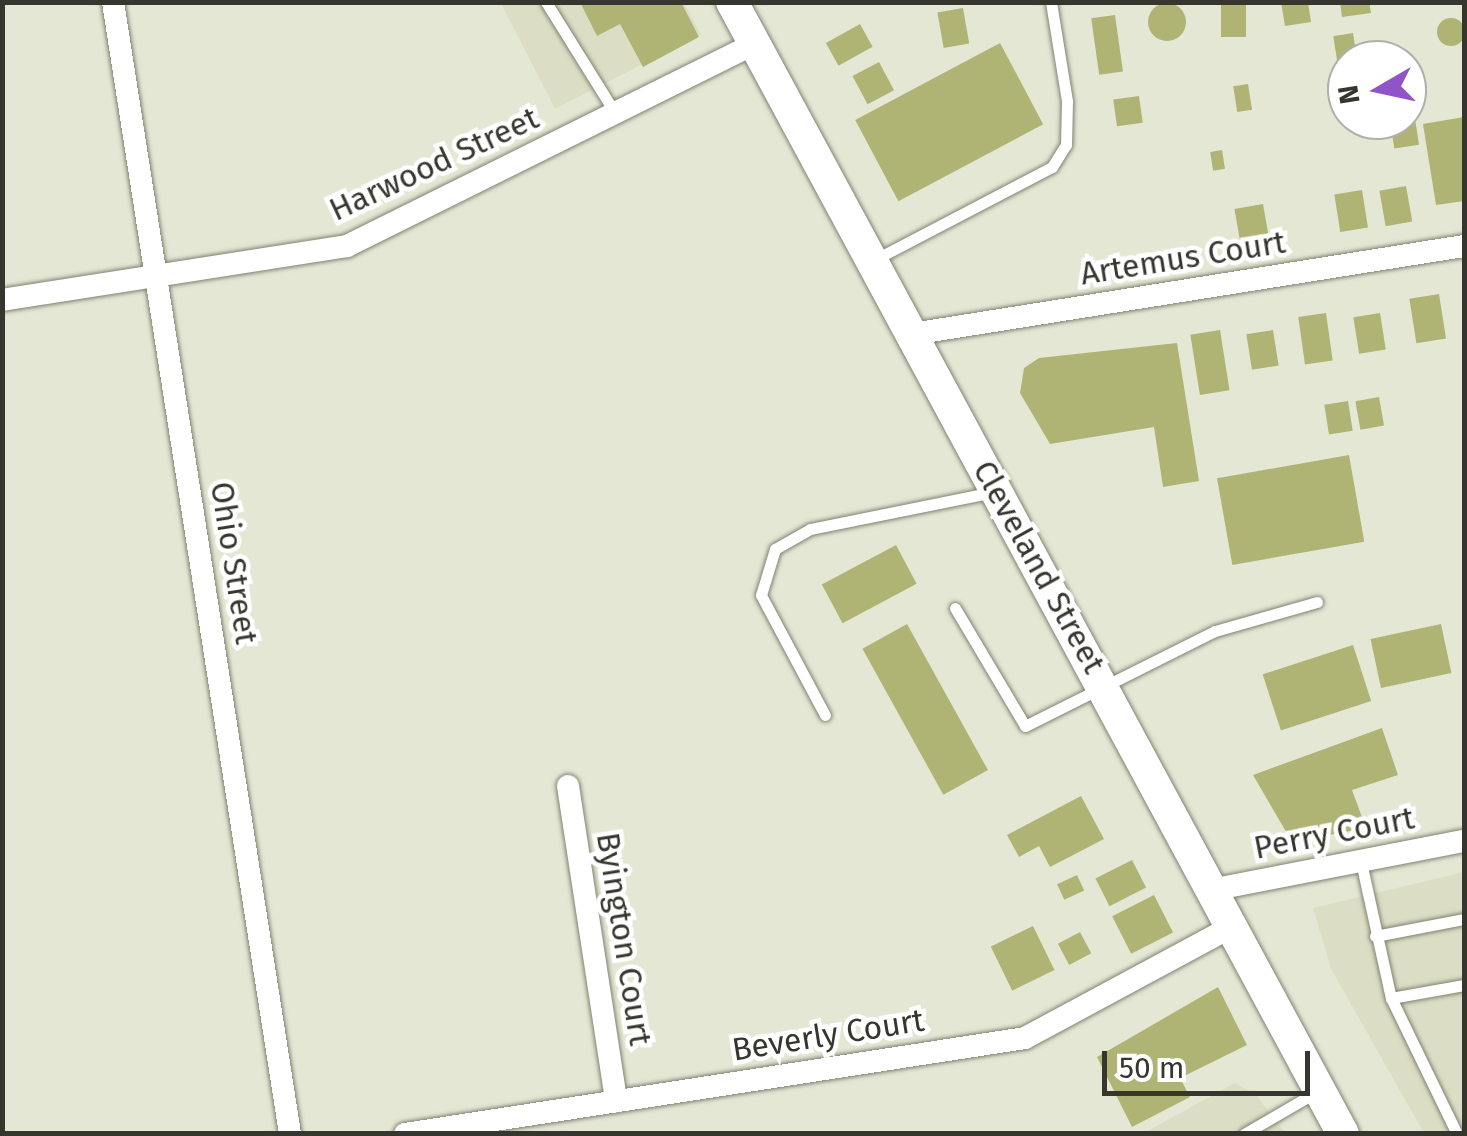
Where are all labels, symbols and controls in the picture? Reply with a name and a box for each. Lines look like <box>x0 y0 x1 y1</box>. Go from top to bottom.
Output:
north arrow <box>1327 40 1427 140</box>
text: N <box>1331 83 1367 106</box>
street label: Harwood Street <box>323 99 545 229</box>
street label: Artemus Court <box>1078 223 1288 293</box>
street label: Cleveland Street <box>965 454 1113 680</box>
street label: Ohio Street <box>202 479 266 647</box>
street label: Perry Court <box>1251 799 1417 867</box>
street label: Byington Court <box>588 830 660 1048</box>
street label: Beverly Court <box>729 1001 927 1069</box>
scale bar <box>1107 1031 1314 1093</box>
text: 50 m <box>1119 1050 1184 1086</box>

